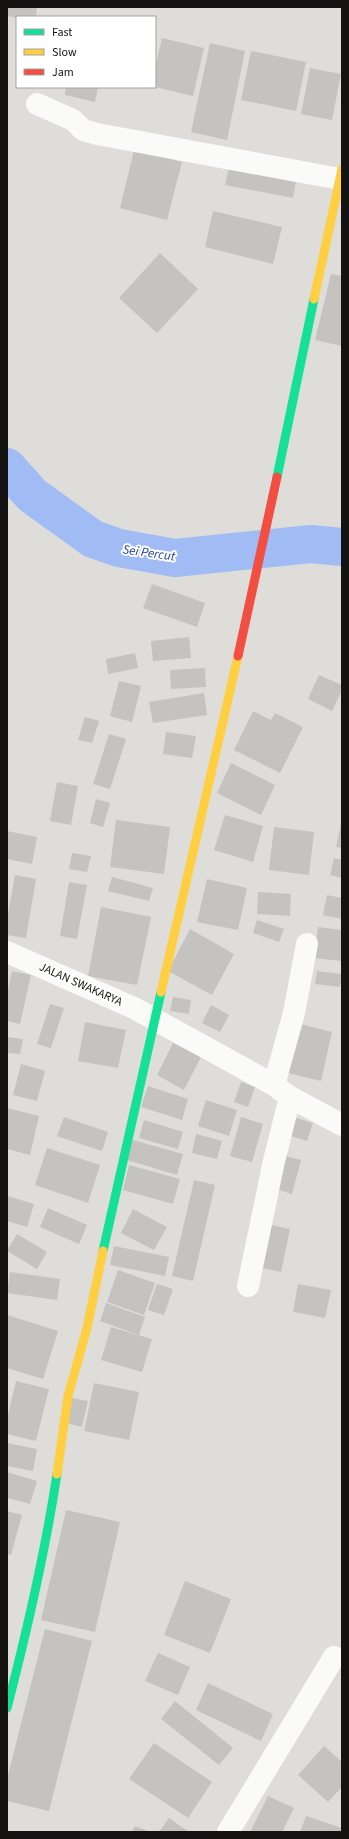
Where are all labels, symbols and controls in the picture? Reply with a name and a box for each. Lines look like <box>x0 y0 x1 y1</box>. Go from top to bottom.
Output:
legend <box>16 16 156 88</box>
text: Fast <box>52 24 72 41</box>
text: Slow <box>52 44 77 61</box>
text: Jam <box>52 64 74 81</box>
water label: Sei Percut <box>122 540 177 566</box>
street label: JALAN SWAKARYA <box>37 959 126 1011</box>

